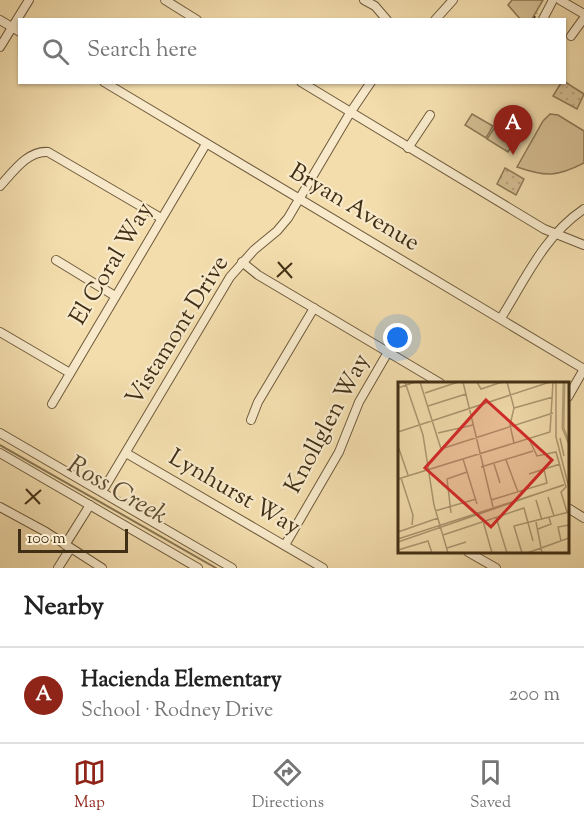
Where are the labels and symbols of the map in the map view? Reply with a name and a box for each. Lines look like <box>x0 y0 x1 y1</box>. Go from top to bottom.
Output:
pin: A <box>494 106 532 155</box>
street label: Bryan Avenue <box>282 156 426 260</box>
street label: El Coral Way <box>62 196 162 332</box>
street label: Vistamont Drive <box>118 249 238 413</box>
your location <box>383 323 412 352</box>
street label: Knollglen Way <box>277 348 379 500</box>
inset map <box>398 382 569 553</box>
street label: Lynhurst Way <box>162 441 306 545</box>
water label: Ross Creek <box>60 447 174 535</box>
scale bar <box>18 526 128 554</box>

